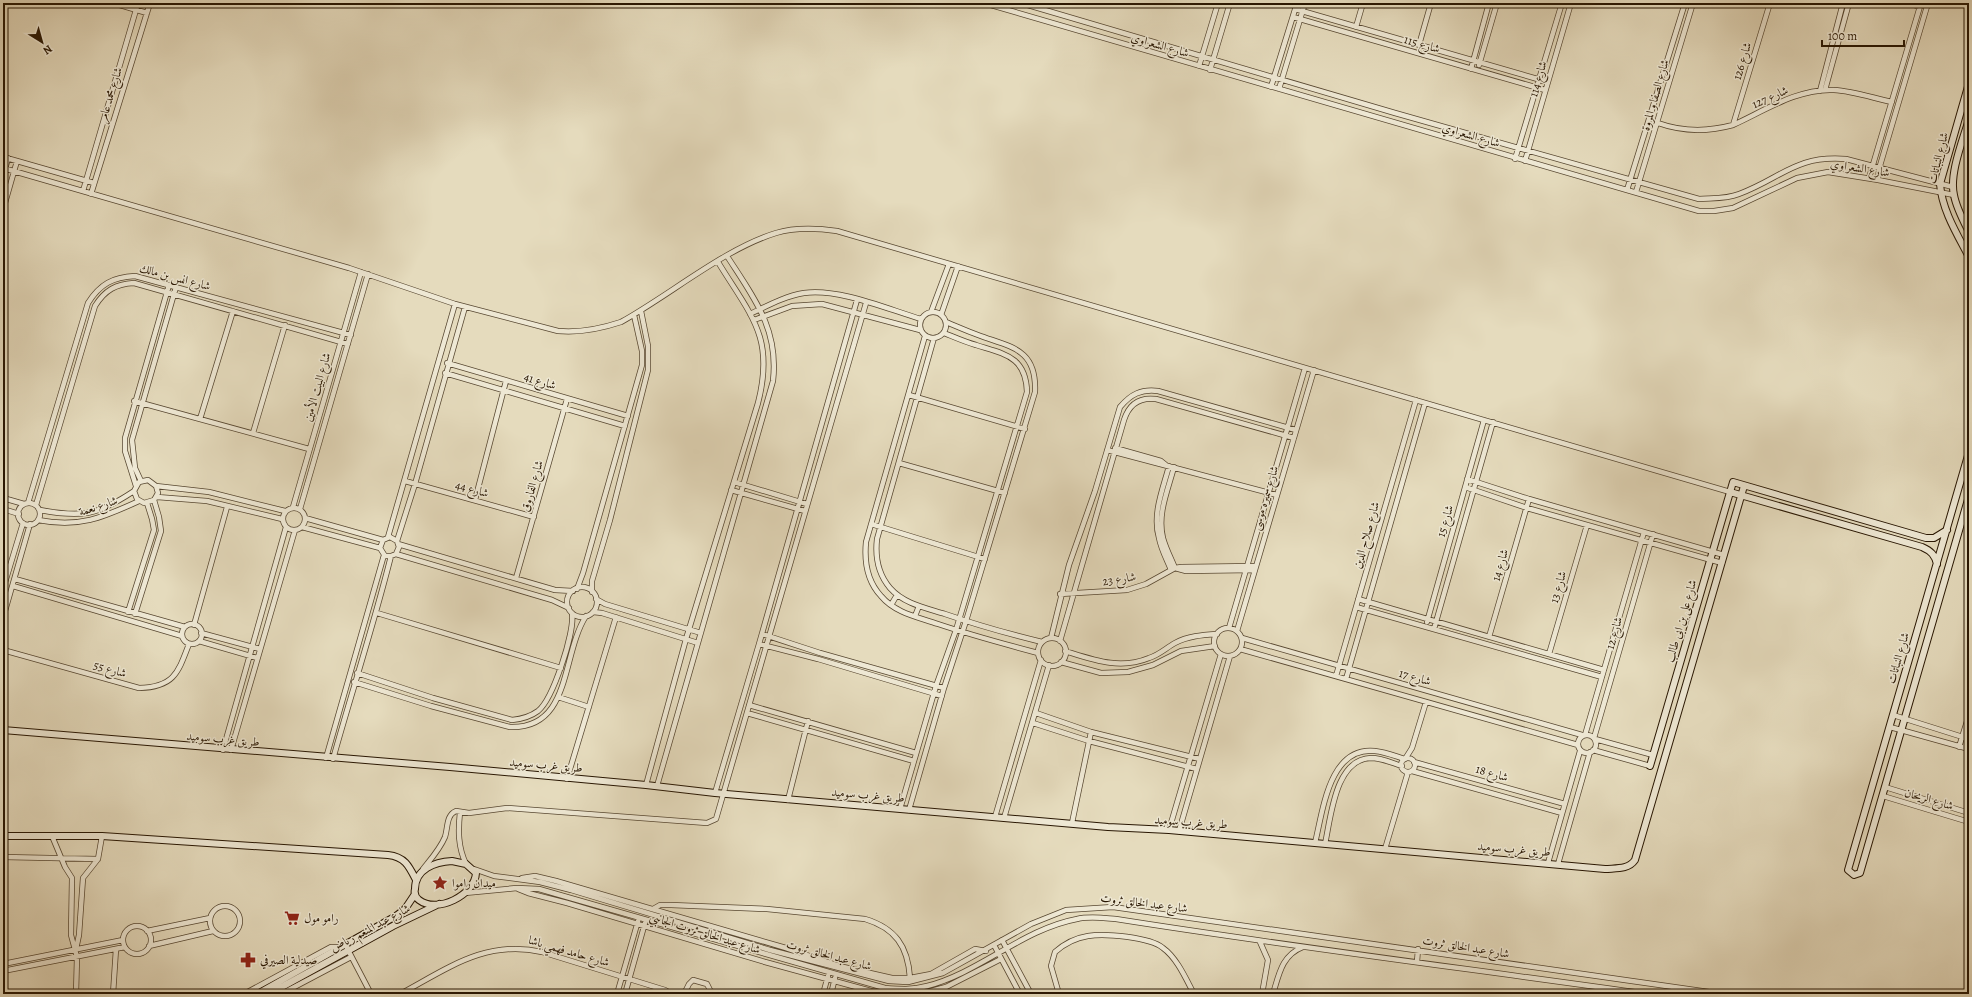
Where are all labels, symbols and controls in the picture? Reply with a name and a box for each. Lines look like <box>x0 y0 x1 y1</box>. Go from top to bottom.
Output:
north arrow <box>22 22 62 62</box>
scale bar <box>1822 22 1904 48</box>
text: 100 m <box>1828 28 1857 44</box>
street label: شارع الشعراوي <box>1128 29 1191 64</box>
street label: شارع 115 <box>1401 31 1442 60</box>
street label: شارع 126 <box>1729 40 1758 83</box>
text: N <box>40 41 55 58</box>
street label: شارع الصفا و المروة <box>1637 57 1676 133</box>
street label: شارع 114 <box>1525 59 1554 100</box>
street label: شارع محمد عامر <box>94 65 129 126</box>
street label: شارع 127 <box>1749 82 1792 115</box>
street label: شارع الشعراوي <box>1439 119 1502 154</box>
street label: شارع النباتات <box>1924 130 1955 186</box>
street label: شارع الشعراوي <box>1829 155 1891 184</box>
street label: شارع انس بن مالك <box>137 260 213 297</box>
street label: شارع البيت الأمين <box>299 350 337 424</box>
street label: شارع 41 <box>521 369 558 396</box>
street label: شارع الفاروق <box>517 458 550 515</box>
street label: شارع سميره موسى <box>1248 464 1285 533</box>
street label: شارع 44 <box>453 477 491 504</box>
street label: شارع نعمة <box>77 492 121 523</box>
street label: شارع صلاح الدين <box>1349 500 1386 571</box>
street label: شارع 15 <box>1433 503 1460 540</box>
street label: شارع 14 <box>1488 547 1515 584</box>
street label: شارع 23 <box>1101 568 1138 593</box>
street label: شارع 13 <box>1546 569 1573 606</box>
street label: شارع على بن ابى طالب <box>1662 577 1703 665</box>
street label: شارع 12 <box>1602 615 1629 652</box>
street label: شارع النباتات <box>1883 630 1916 686</box>
street label: شارع 55 <box>91 657 128 684</box>
street label: شارع 17 <box>1396 665 1433 692</box>
street label: طريق غرب سوميد <box>186 728 260 751</box>
street label: طريق غرب سوميد <box>509 754 583 777</box>
street label: شارع 18 <box>1473 761 1510 788</box>
street label: طريق غرب سوميد <box>831 784 905 807</box>
street label: شارع الريحان <box>1902 784 1956 817</box>
street label: طريق غرب سوميد <box>1154 811 1228 834</box>
street label: طريق غرب سوميد <box>1477 838 1551 861</box>
place icon: ميدان راموا <box>431 874 449 892</box>
place label: ميدان راموا <box>452 875 496 891</box>
street label: شارع عبد الخالق ثروت <box>1099 890 1189 919</box>
street label: شارع عبد المنعم رياض <box>327 900 414 958</box>
supermarket icon: رامو مول <box>283 909 301 927</box>
street label: شارع عبد الخالق ثروت الجانبي <box>647 909 763 960</box>
place label: رامو مول <box>304 910 339 926</box>
street label: شارع حامد فهمي باشا <box>525 932 612 974</box>
street label: شارع عبد الخالق ثروت <box>1421 932 1511 965</box>
street label: شارع عبد الخالق ثروت <box>784 936 874 977</box>
pharmacy icon: صيدلية الصيرفي <box>239 951 257 969</box>
place label: صيدلية الصيرفي <box>260 952 317 970</box>

